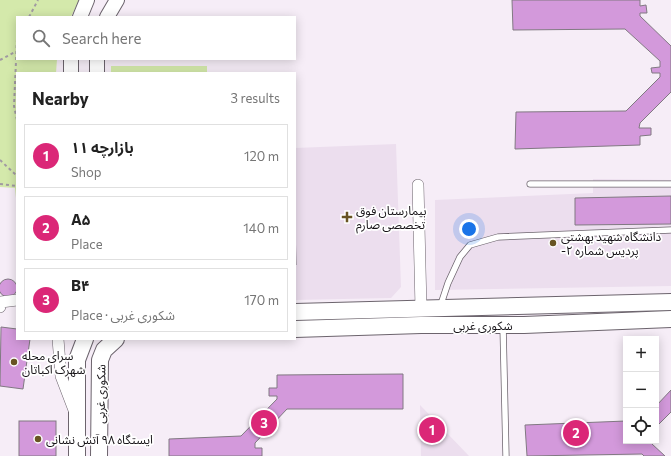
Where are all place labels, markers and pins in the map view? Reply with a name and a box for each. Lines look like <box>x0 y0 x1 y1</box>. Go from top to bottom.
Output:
place label: بیمارستان فوق تخصصی صارم <box>356 203 426 234</box>
marker: بیمارستان فوق تخصصی صارم <box>341 211 353 223</box>
place label: دانشگاه شهید بهشتی -پردیس شماره ۲ <box>561 229 662 259</box>
marker: دانشگاه شهید بهشتی -پردیس شماره ۲ <box>548 238 558 248</box>
place label: سرای محله شهرک اکباتان <box>22 348 85 377</box>
marker: سرای محله شهرک اکباتان <box>9 357 19 367</box>
pin: 3 <box>251 408 277 438</box>
pin: 1 <box>419 415 445 445</box>
pin: 2 <box>563 418 589 448</box>
place label: ایستگاه ۹۸ آتش نشانی <box>46 432 153 447</box>
marker: ایستگاه ۹۸ آتش نشانی <box>33 434 43 444</box>

